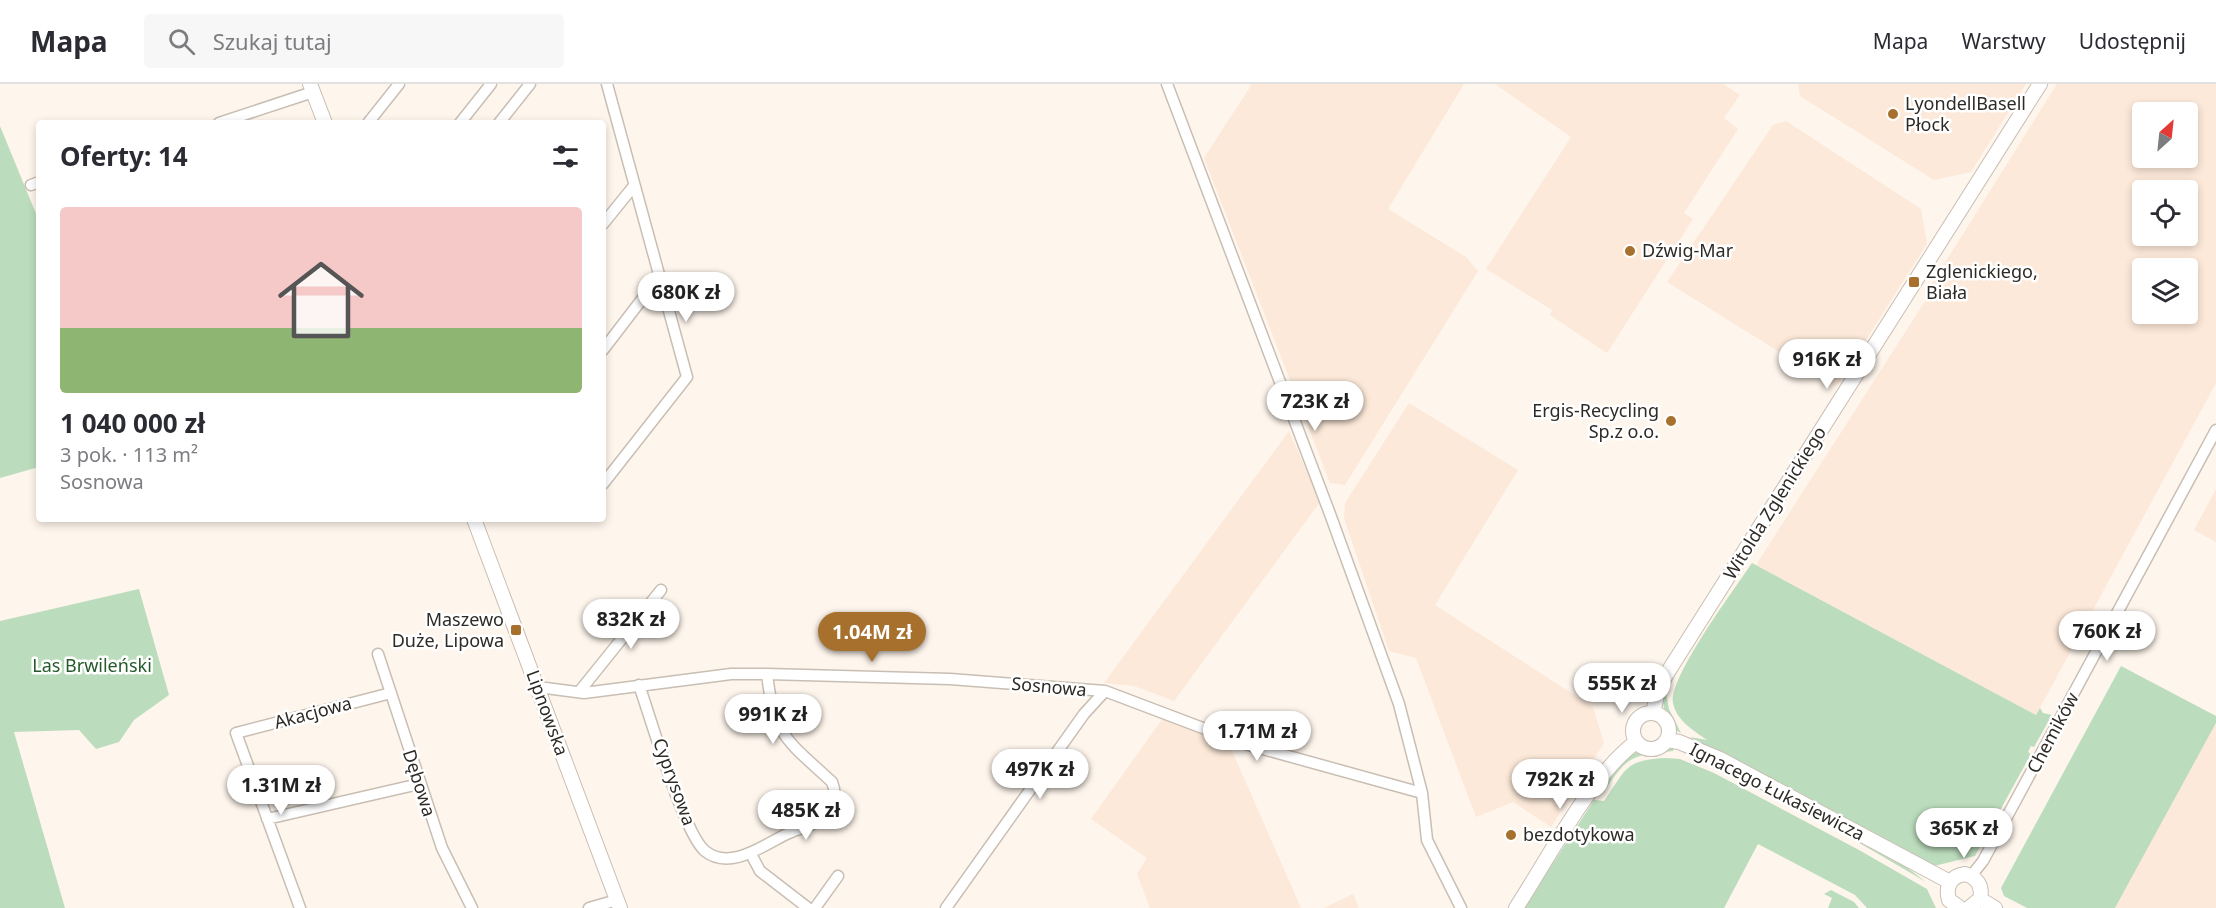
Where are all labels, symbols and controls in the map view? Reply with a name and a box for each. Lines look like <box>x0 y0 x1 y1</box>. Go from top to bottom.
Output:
search box <box>144 14 564 68</box>
text: Mapa <box>30 22 108 60</box>
icon: search <box>165 25 198 58</box>
text: Szukaj tutaj <box>213 26 332 56</box>
text: Mapa <box>1873 27 1928 55</box>
text: Warstwy <box>1961 27 2046 55</box>
text: Udostępnij <box>2079 27 2186 55</box>
place label: LyondellBasell Płock <box>1905 91 2026 136</box>
north arrow <box>2132 102 2198 168</box>
map controls <box>2132 102 2198 324</box>
marker: LyondellBasell Płock <box>1886 107 1900 121</box>
text: Oferty: 14 <box>60 138 188 174</box>
icon: filters <box>549 140 582 173</box>
button: locate <box>2132 180 2198 246</box>
place label: Dźwig-Mar <box>1642 238 1734 262</box>
marker: Dźwig-Mar <box>1623 244 1637 258</box>
icon: home <box>267 246 375 354</box>
button: layers <box>2132 258 2198 324</box>
place label: Zglenickiego, Biała <box>1926 259 2038 304</box>
pin: 680K zł <box>631 272 741 323</box>
marker: Zglenickiego, Biała <box>1907 275 1921 289</box>
text: 680K zł <box>652 278 720 305</box>
pin: 916K zł <box>1772 339 1882 390</box>
text: 916K zł <box>1793 345 1861 372</box>
pin: 723K zł <box>1260 381 1370 432</box>
text: 723K zł <box>1281 387 1349 414</box>
place label: Ergis-Recycling Sp.z o.o. <box>1532 398 1659 443</box>
text: 1 040 000 zł <box>60 405 205 441</box>
marker: Ergis-Recycling Sp.z o.o. <box>1664 414 1678 428</box>
street label: Witolda Zglenickiego <box>1717 421 1831 584</box>
text: 3 pok. · 113 m² <box>60 441 198 468</box>
text: Sosnowa <box>60 468 144 495</box>
pin: 832K zł <box>576 599 686 650</box>
text: 832K zł <box>597 605 665 632</box>
place label: Maszewo Duże, Lipowa <box>392 607 504 652</box>
pin: 760K zł <box>2052 611 2162 662</box>
pin: 1.04M zł <box>810 612 934 663</box>
text: 760K zł <box>2073 617 2141 644</box>
text: 1.04M zł <box>832 618 912 645</box>
marker: Maszewo Duże, Lipowa <box>509 623 523 637</box>
park label: Las Brwileński <box>32 653 152 677</box>
pin: 555K zł <box>1567 663 1677 714</box>
street label: Lipnowska <box>521 667 574 759</box>
text: 555K zł <box>1588 669 1656 696</box>
street label: Sosnowa <box>1011 671 1088 701</box>
street label: Chemików <box>2021 688 2083 777</box>
street label: Akacjowa <box>271 690 354 734</box>
pin: 991K zł <box>718 694 828 745</box>
text: 991K zł <box>739 700 807 727</box>
pin: 1.71M zł <box>1195 711 1319 762</box>
text: 1.71M zł <box>1217 717 1297 744</box>
street label: Cyprysowa <box>648 734 702 829</box>
street label: Ignacego Łukasiewicza <box>1686 737 1869 846</box>
street label: Dębowa <box>398 746 442 819</box>
pin: 497K zł <box>985 749 1095 800</box>
text: 497K zł <box>1006 755 1074 782</box>
pin: 792K zł <box>1505 759 1615 810</box>
pin: 1.31M zł <box>219 765 343 816</box>
text: 792K zł <box>1526 765 1594 792</box>
text: 1.31M zł <box>241 771 321 798</box>
pin: 485K zł <box>751 790 861 841</box>
text: 485K zł <box>772 796 840 823</box>
pin: 365K zł <box>1909 808 2019 859</box>
text: 365K zł <box>1930 814 1998 841</box>
place label: bezdotykowa <box>1523 822 1635 846</box>
marker: bezdotykowa <box>1504 828 1518 842</box>

